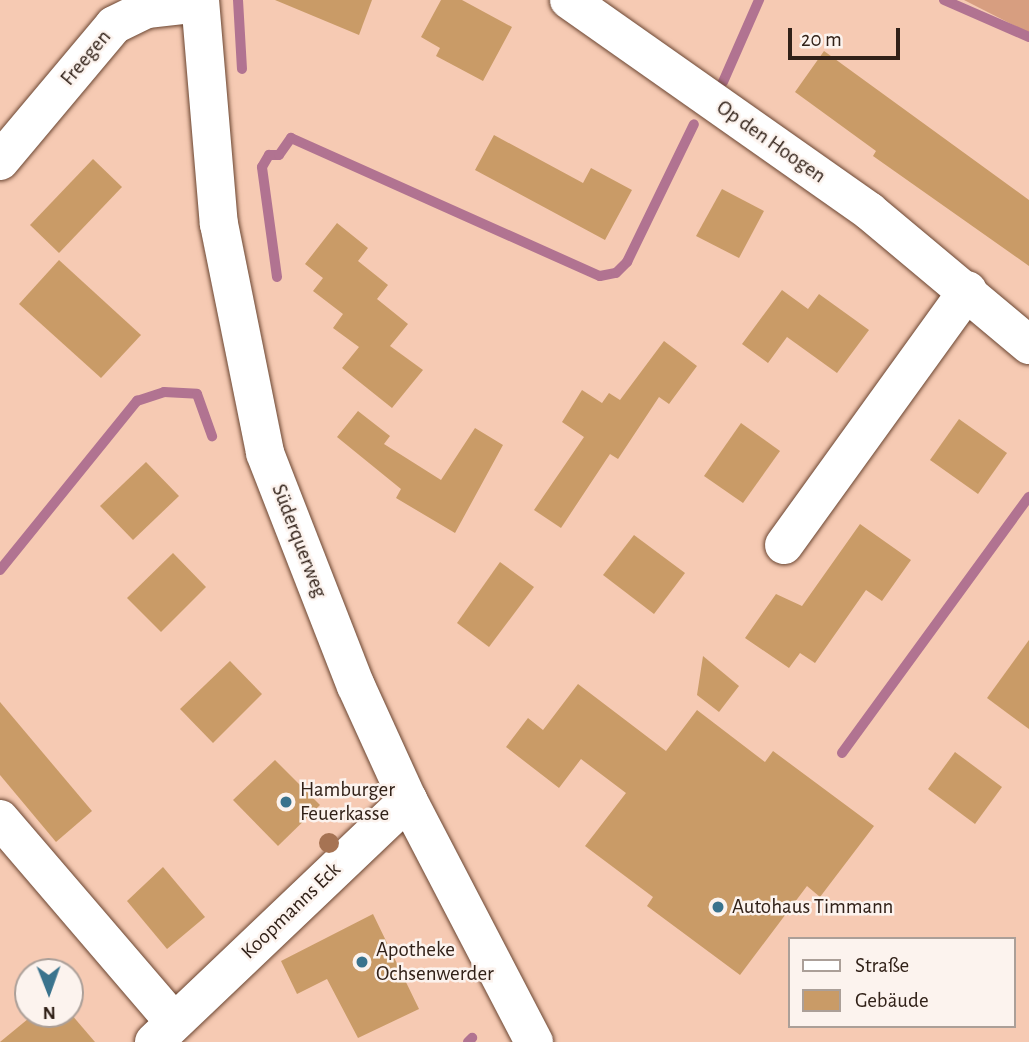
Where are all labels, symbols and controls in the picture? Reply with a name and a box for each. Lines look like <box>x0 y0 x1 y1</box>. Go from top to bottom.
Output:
scale bar <box>791 14 903 58</box>
street label: Freegen <box>55 25 117 91</box>
text: 20 m <box>801 29 842 50</box>
street label: Op den Hoogen <box>711 95 831 189</box>
street label: Süderquerweg <box>266 481 332 601</box>
place label: Hamburger Feuerkasse <box>300 777 395 827</box>
marker: Hamburger Feuerkasse <box>278 794 294 810</box>
street label: Koopmanns Eck <box>236 857 346 965</box>
place label: Autohaus Timmann <box>732 894 893 920</box>
marker: Autohaus Timmann <box>710 899 726 915</box>
place label: Apotheke Ochsenwerder <box>376 937 494 987</box>
legend <box>788 937 1015 1028</box>
marker: Apotheke Ochsenwerder <box>354 954 370 970</box>
text: Straße <box>855 955 909 976</box>
north arrow <box>14 958 84 1028</box>
text: Gebäude <box>855 990 929 1011</box>
text: N <box>43 1003 56 1022</box>

